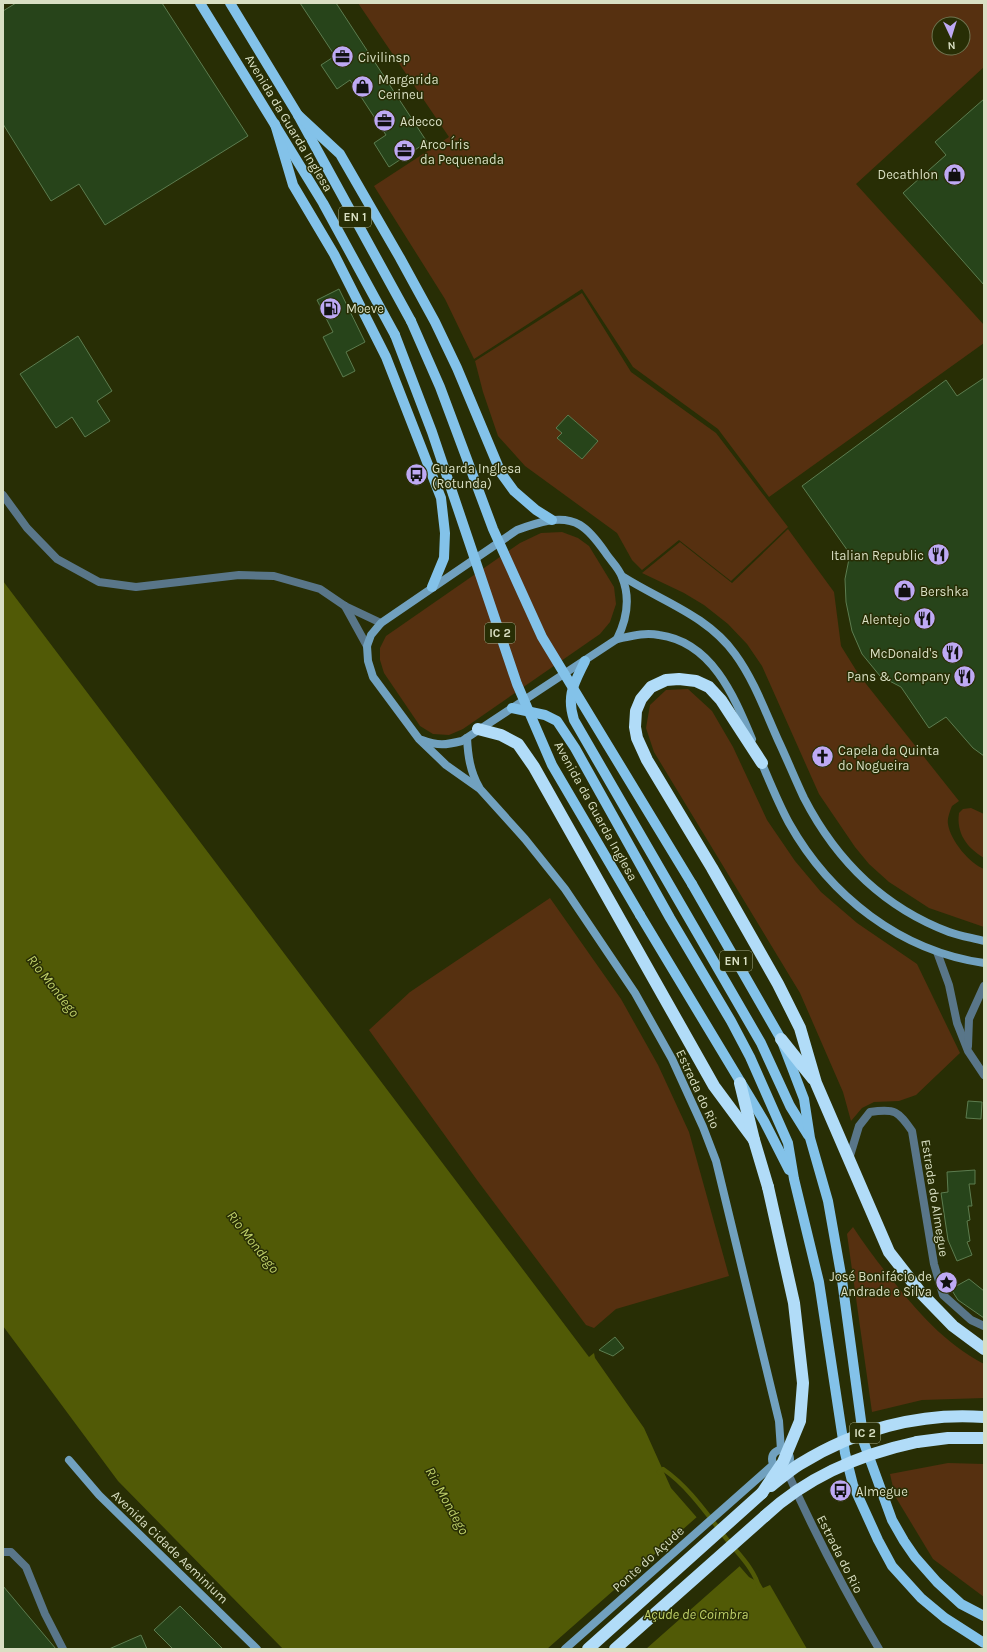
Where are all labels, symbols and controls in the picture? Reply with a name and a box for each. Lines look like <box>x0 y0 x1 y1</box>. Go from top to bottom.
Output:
north arrow <box>931 16 971 56</box>
text: N <box>947 39 956 52</box>
office icon: Civilinsp <box>330 44 356 70</box>
place label: Civilinsp <box>358 50 410 65</box>
street label: Avenida da Guarda Inglesa <box>242 52 336 194</box>
place label: Margarida Cerineu <box>378 72 439 102</box>
shop icon: Margarida Cerineu <box>350 73 376 99</box>
office icon: Adecco <box>372 108 398 134</box>
place label: Adecco <box>400 114 442 129</box>
place label: Arco-Íris da Pequenada <box>420 135 504 168</box>
office icon: Arco-Íris da Pequenada <box>391 138 417 164</box>
shop icon: Decathlon <box>941 161 967 187</box>
place label: Decathlon <box>878 167 938 182</box>
road number: EN 1 <box>339 207 371 227</box>
fuel station icon: Moeve <box>318 295 344 321</box>
place label: Moeve <box>346 301 384 316</box>
place label: Guarda Inglesa (Rotunda) <box>432 461 521 491</box>
bus stop icon: Guarda Inglesa (Rotunda) <box>404 462 430 488</box>
restaurant icon: Italian Republic <box>926 542 952 568</box>
place label: Italian Republic <box>831 548 924 563</box>
shop icon: Bershka <box>892 578 918 604</box>
place label: Bershka <box>920 584 969 599</box>
restaurant icon: Alentejo <box>912 606 938 632</box>
place label: Alentejo <box>862 612 910 627</box>
road number: IC 2 <box>485 623 515 643</box>
restaurant icon: McDonald's <box>940 640 966 666</box>
place label: McDonald's <box>870 646 938 661</box>
restaurant icon: Pans & Company <box>952 663 978 689</box>
place label: Pans & Company <box>847 669 950 684</box>
street label: Avenida da Guarda Inglesa <box>551 739 641 883</box>
place label: Capela da Quinta do Nogueira <box>838 743 939 773</box>
church icon: Capela da Quinta do Nogueira <box>810 744 836 770</box>
water label: Rio Mondego <box>23 951 83 1021</box>
road number: EN 1 <box>720 951 752 971</box>
street label: Estrada do Rio <box>673 1047 723 1131</box>
street label: Estrada do Almegue <box>918 1138 952 1258</box>
water label: Rio Mondego <box>223 1207 283 1277</box>
place label: José Bonifácio de Andrade e Silva <box>829 1269 932 1299</box>
place icon: José Bonifácio de Andrade e Silva <box>934 1270 960 1296</box>
road number: IC 2 <box>850 1423 880 1443</box>
water label: Rio Mondego <box>422 1464 473 1538</box>
bus stop icon: Almegue <box>827 1478 853 1504</box>
place label: Almegue <box>856 1484 908 1499</box>
street label: Avenida Cidade Aeminium <box>109 1487 231 1607</box>
street label: Estrada do Rio <box>814 1512 866 1596</box>
street label: Ponte do Açude <box>609 1523 687 1595</box>
water label: Açude de Coimbra <box>644 1606 748 1623</box>

